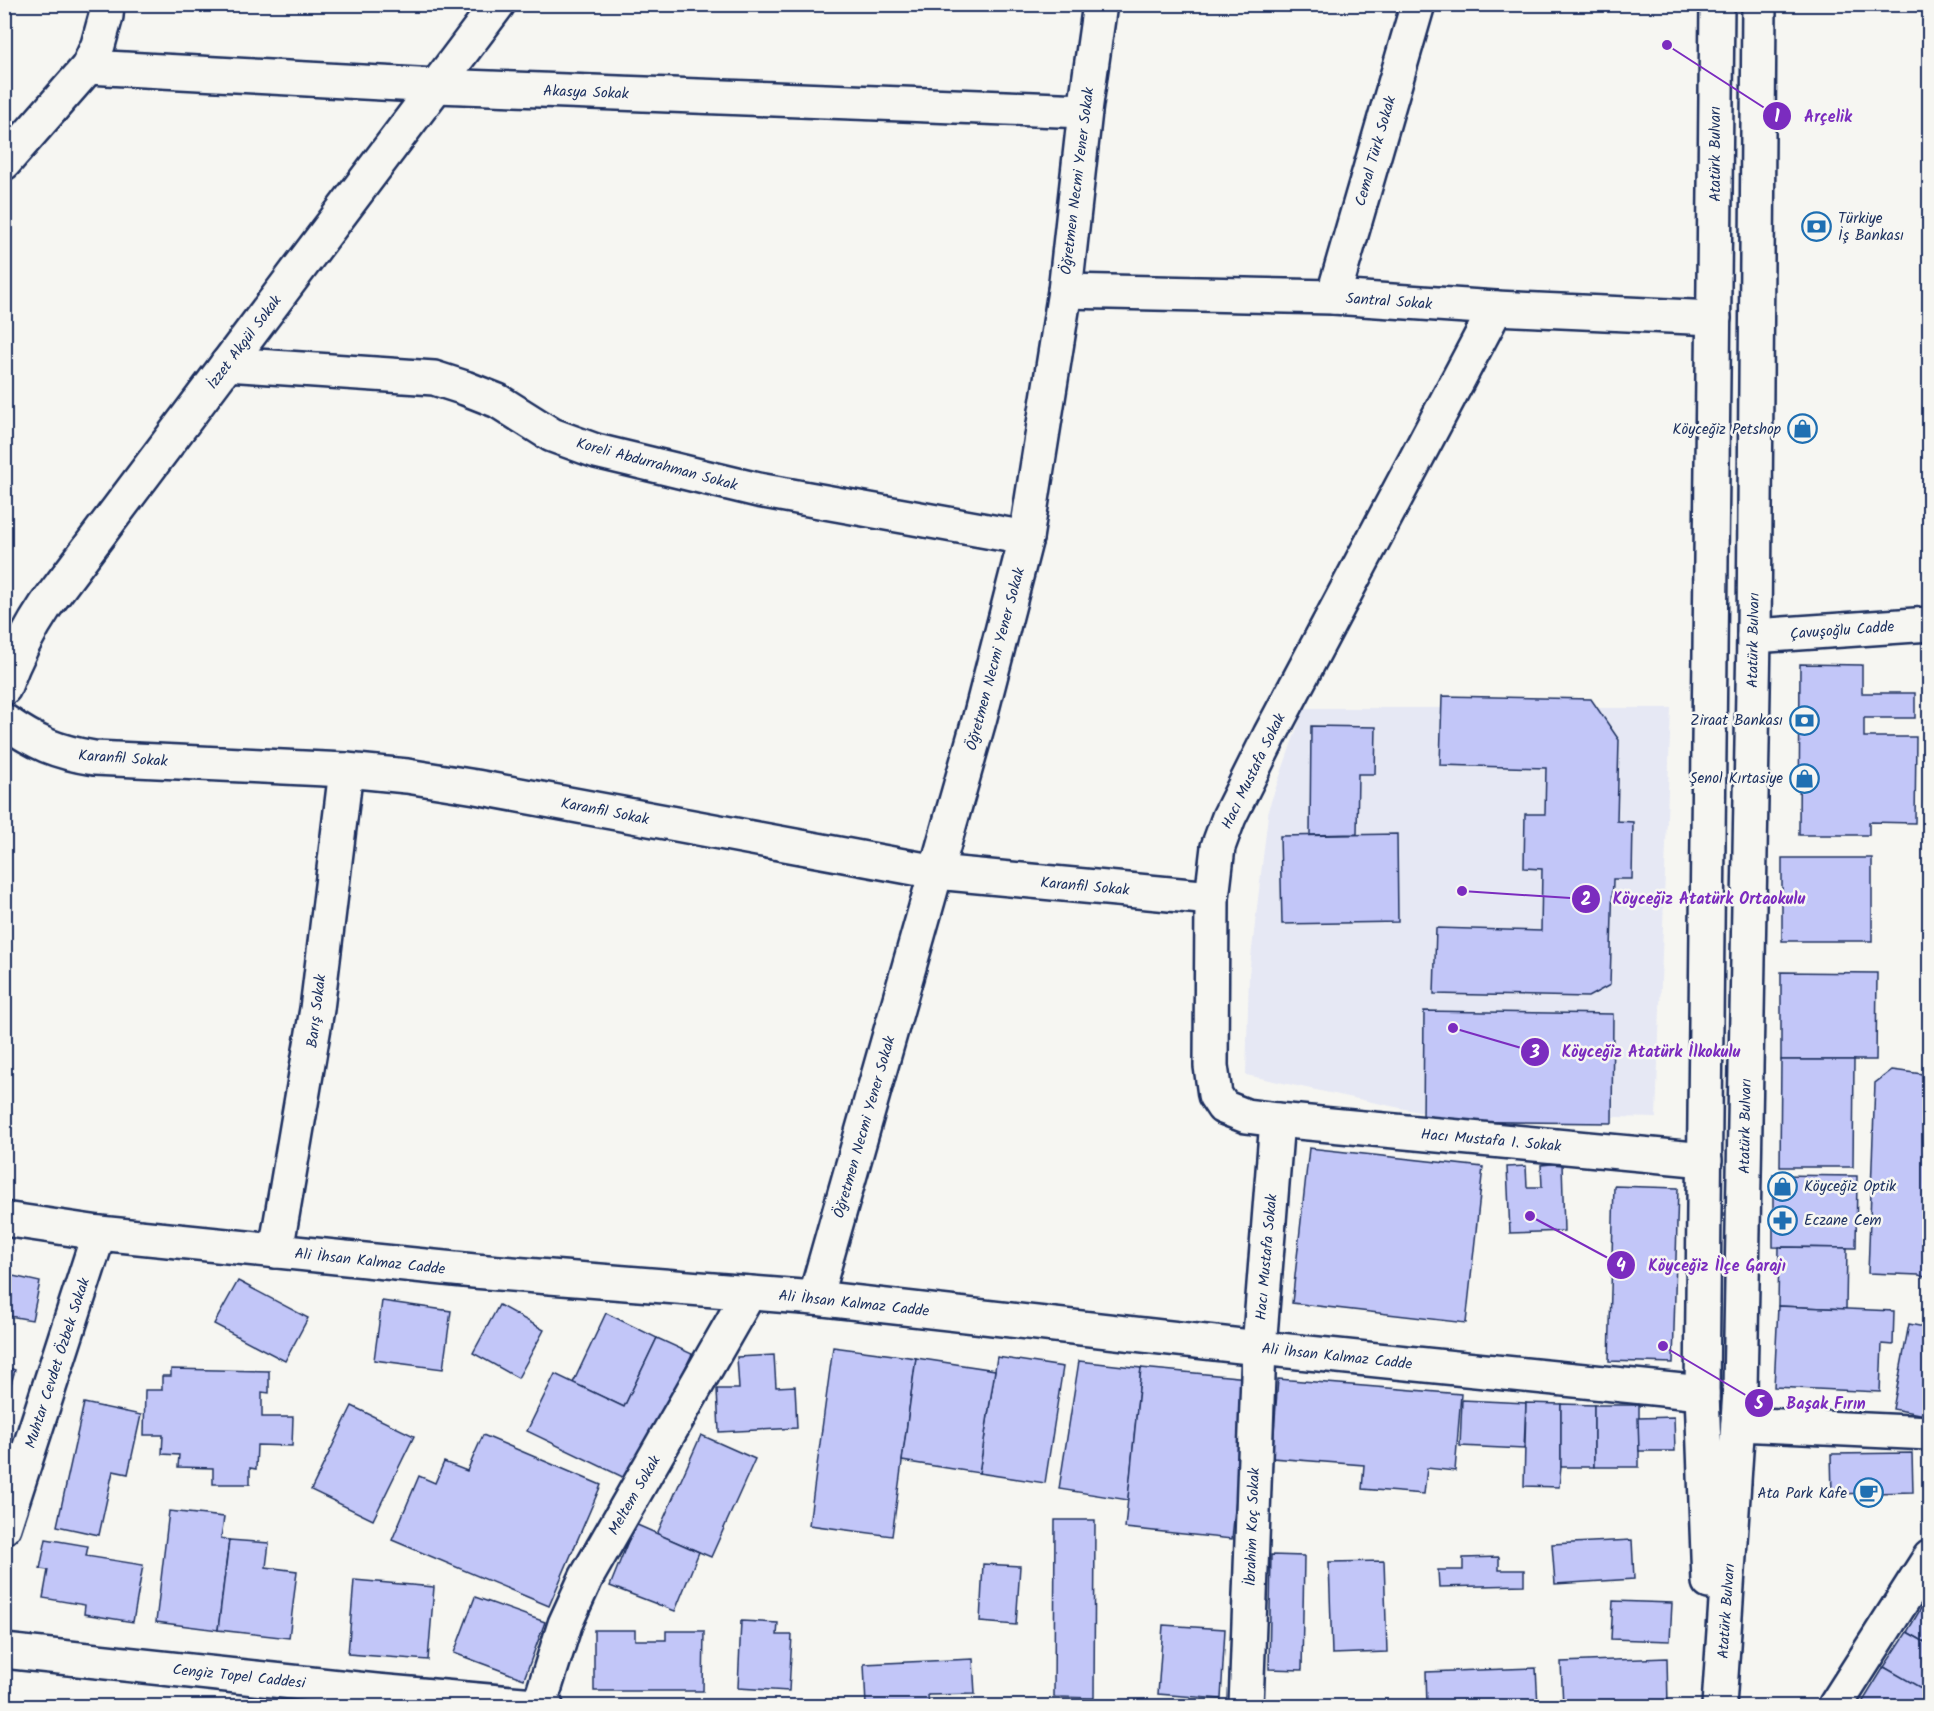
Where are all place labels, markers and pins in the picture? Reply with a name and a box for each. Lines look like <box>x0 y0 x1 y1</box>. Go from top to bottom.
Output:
callout: Arçelik <box>1762 99 1864 133</box>
place label: Türkiye İş Bankası <box>1838 207 1904 248</box>
bank icon: Türkiye İş Bankası <box>1801 211 1833 243</box>
shop icon: Köyceğiz Petshop <box>1786 413 1818 445</box>
place label: Köyceğiz Petshop <box>1673 418 1781 442</box>
bank icon: Ziraat Bankası <box>1788 704 1820 736</box>
place label: Ziraat Bankası <box>1690 709 1783 733</box>
shop icon: Şenol Kırtasiye <box>1788 762 1820 794</box>
place label: Şenol Kırtasiye <box>1689 767 1783 791</box>
callout: Köyceğiz Atatürk Ortaokulu <box>1571 882 1818 916</box>
callout: Köyceğiz Atatürk İlkokulu <box>1520 1035 1753 1069</box>
shop icon: Köyceğiz Optik <box>1767 1170 1799 1202</box>
place label: Köyceğiz Optik <box>1804 1175 1897 1199</box>
pharmacy icon: Eczane Cem <box>1767 1204 1799 1236</box>
place label: Eczane Cem <box>1804 1209 1882 1233</box>
callout: Köyceğiz İlçe Garajı <box>1606 1248 1798 1282</box>
callout: Başak Fırın <box>1744 1386 1877 1420</box>
cafe icon: Ata Park Kafe <box>1852 1477 1884 1509</box>
place label: Ata Park Kafe <box>1758 1482 1847 1506</box>

